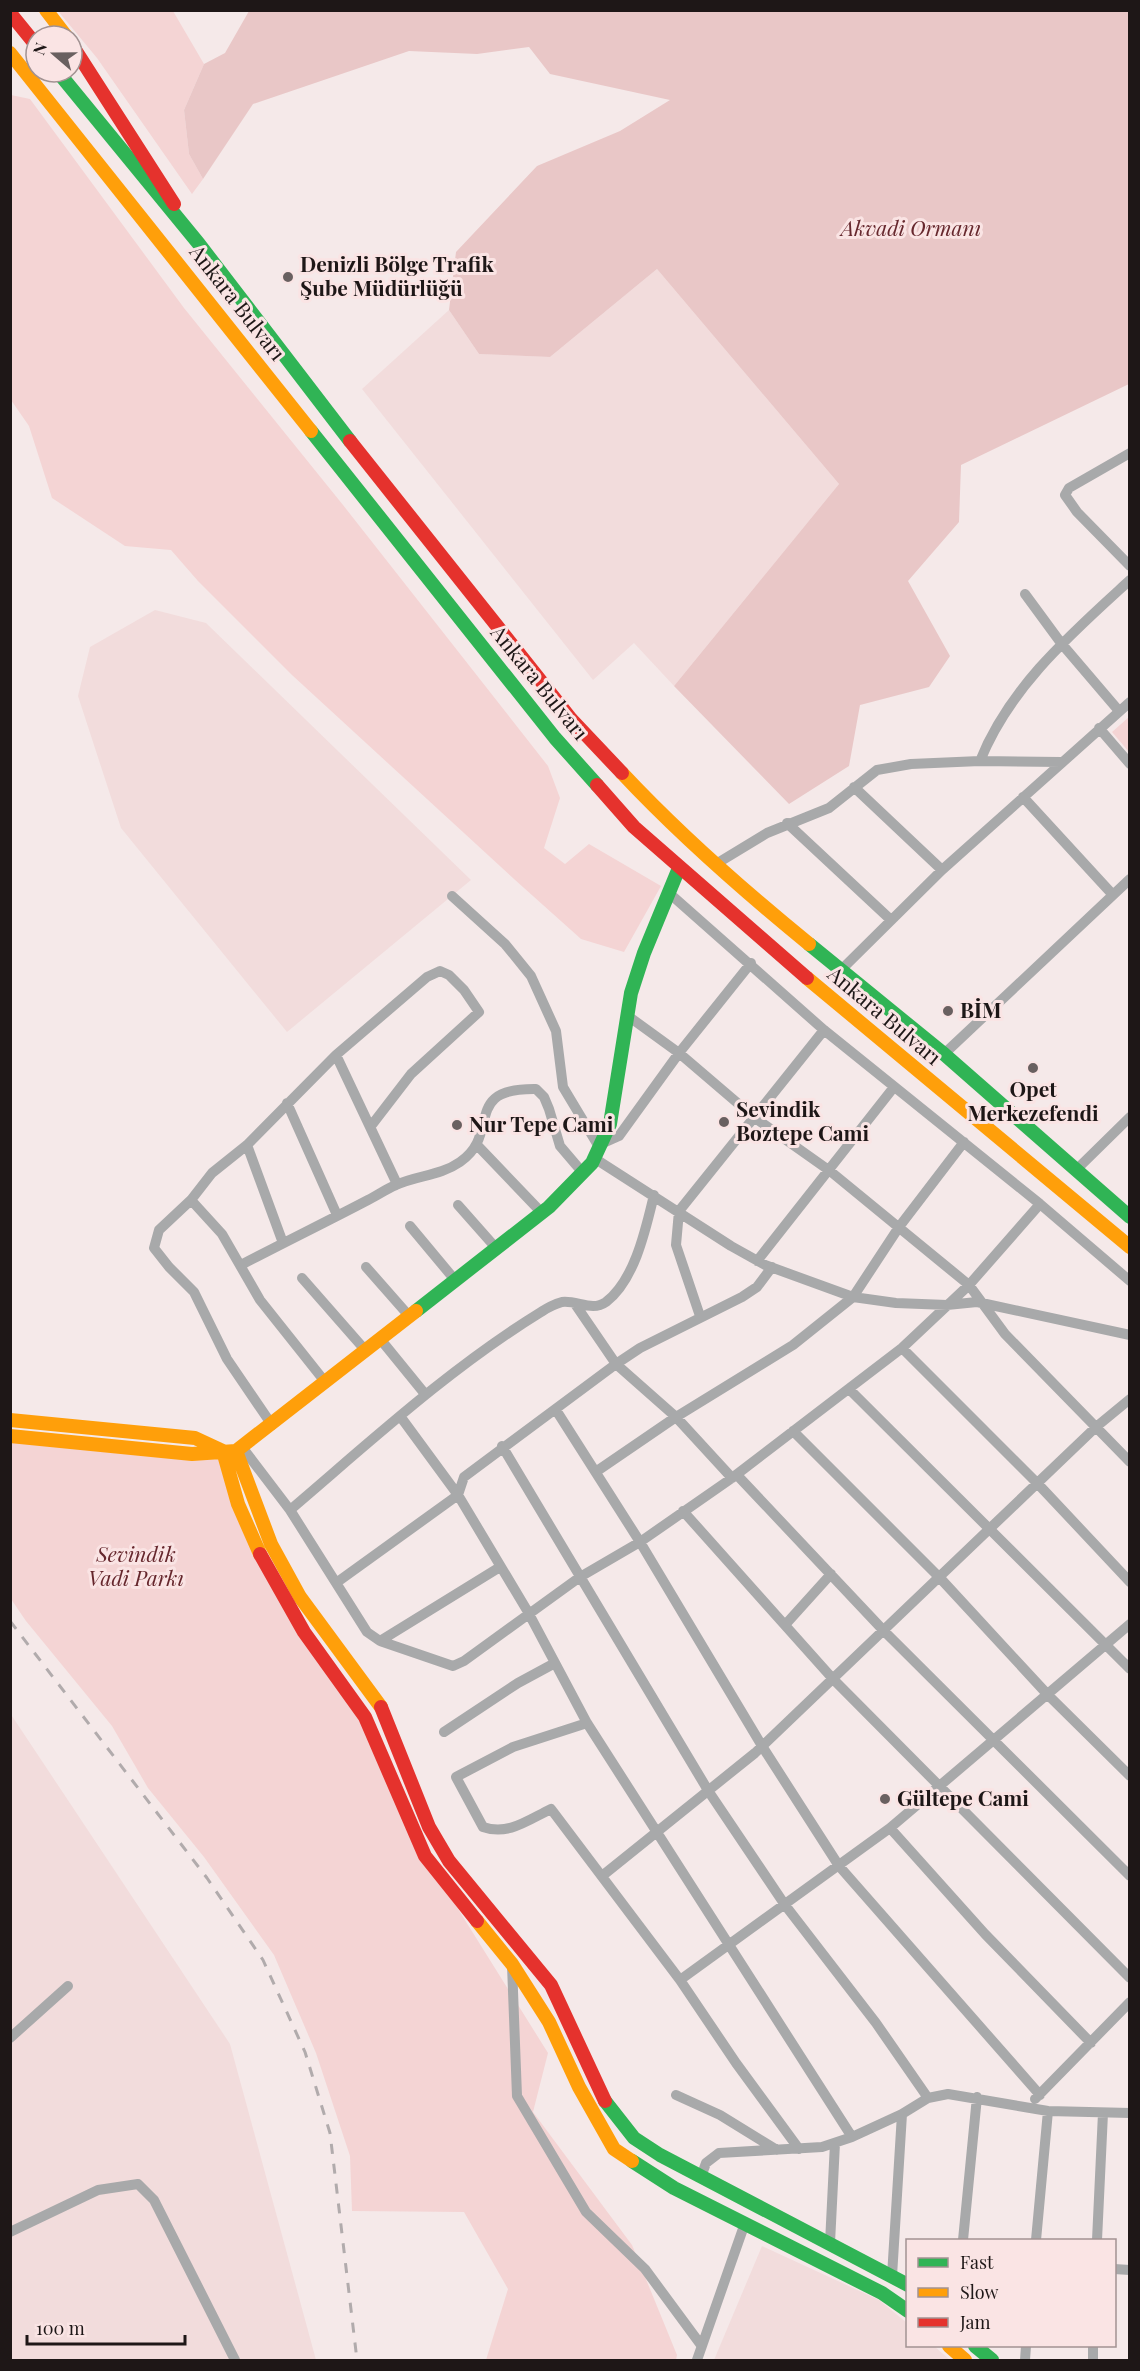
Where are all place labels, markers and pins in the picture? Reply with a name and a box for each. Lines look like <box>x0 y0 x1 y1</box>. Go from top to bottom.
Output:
place label: Denizli Bölge Trafik Şube Müdürlüğü <box>300 249 494 301</box>
marker: Denizli Bölge Trafik Şube Müdürlüğü <box>281 270 295 284</box>
place label: BİM <box>960 995 1001 1023</box>
marker: BİM <box>941 1004 955 1018</box>
marker: Opet Merkezefendi <box>1026 1061 1040 1075</box>
place label: Opet Merkezefendi <box>967 1074 1099 1126</box>
place label: Sevindik Boztepe Cami <box>736 1094 870 1146</box>
place label: Nur Tepe Cami <box>469 1109 614 1137</box>
marker: Sevindik Boztepe Cami <box>717 1115 731 1129</box>
marker: Nur Tepe Cami <box>450 1118 464 1132</box>
place label: Gültepe Cami <box>897 1783 1029 1811</box>
marker: Gültepe Cami <box>878 1792 892 1806</box>

